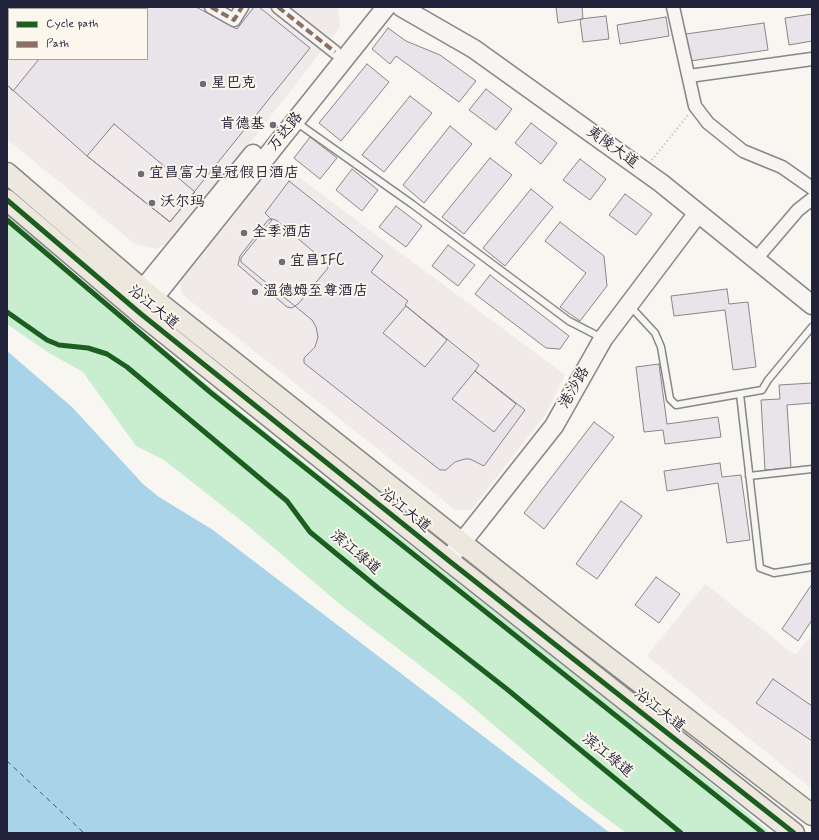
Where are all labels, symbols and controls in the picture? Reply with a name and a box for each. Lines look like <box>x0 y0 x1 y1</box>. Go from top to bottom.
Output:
legend <box>8 8 148 60</box>
text: Cycle path <box>46 16 98 32</box>
text: Path <box>46 36 69 52</box>
place label: 星巴克 <box>211 75 256 93</box>
marker: 星巴克 <box>198 79 208 89</box>
street label: 万达路 <box>265 109 307 155</box>
place label: 肯德基 <box>220 116 265 134</box>
marker: 肯德基 <box>268 120 278 130</box>
street label: 夷陵大道 <box>582 123 642 173</box>
place label: 宜昌富力皇冠假日酒店 <box>149 165 299 183</box>
marker: 宜昌富力皇冠假日酒店 <box>136 169 146 179</box>
place label: 沃尔玛 <box>160 194 205 212</box>
marker: 沃尔玛 <box>147 198 157 208</box>
place label: 全季酒店 <box>252 224 312 242</box>
marker: 全季酒店 <box>239 228 249 238</box>
place label: 宜昌IFC <box>290 253 345 271</box>
marker: 宜昌IFC <box>277 257 287 267</box>
street label: 沿江大道 <box>124 282 182 334</box>
place label: 温德姆至尊酒店 <box>263 283 368 301</box>
marker: 温德姆至尊酒店 <box>250 287 260 297</box>
street label: 港沙路 <box>556 364 594 412</box>
street label: 沿江大道 <box>376 485 434 537</box>
street label: 滨江绿道 <box>326 527 384 579</box>
street label: 沿江大道 <box>630 685 688 737</box>
street label: 滨江绿道 <box>578 730 636 782</box>

